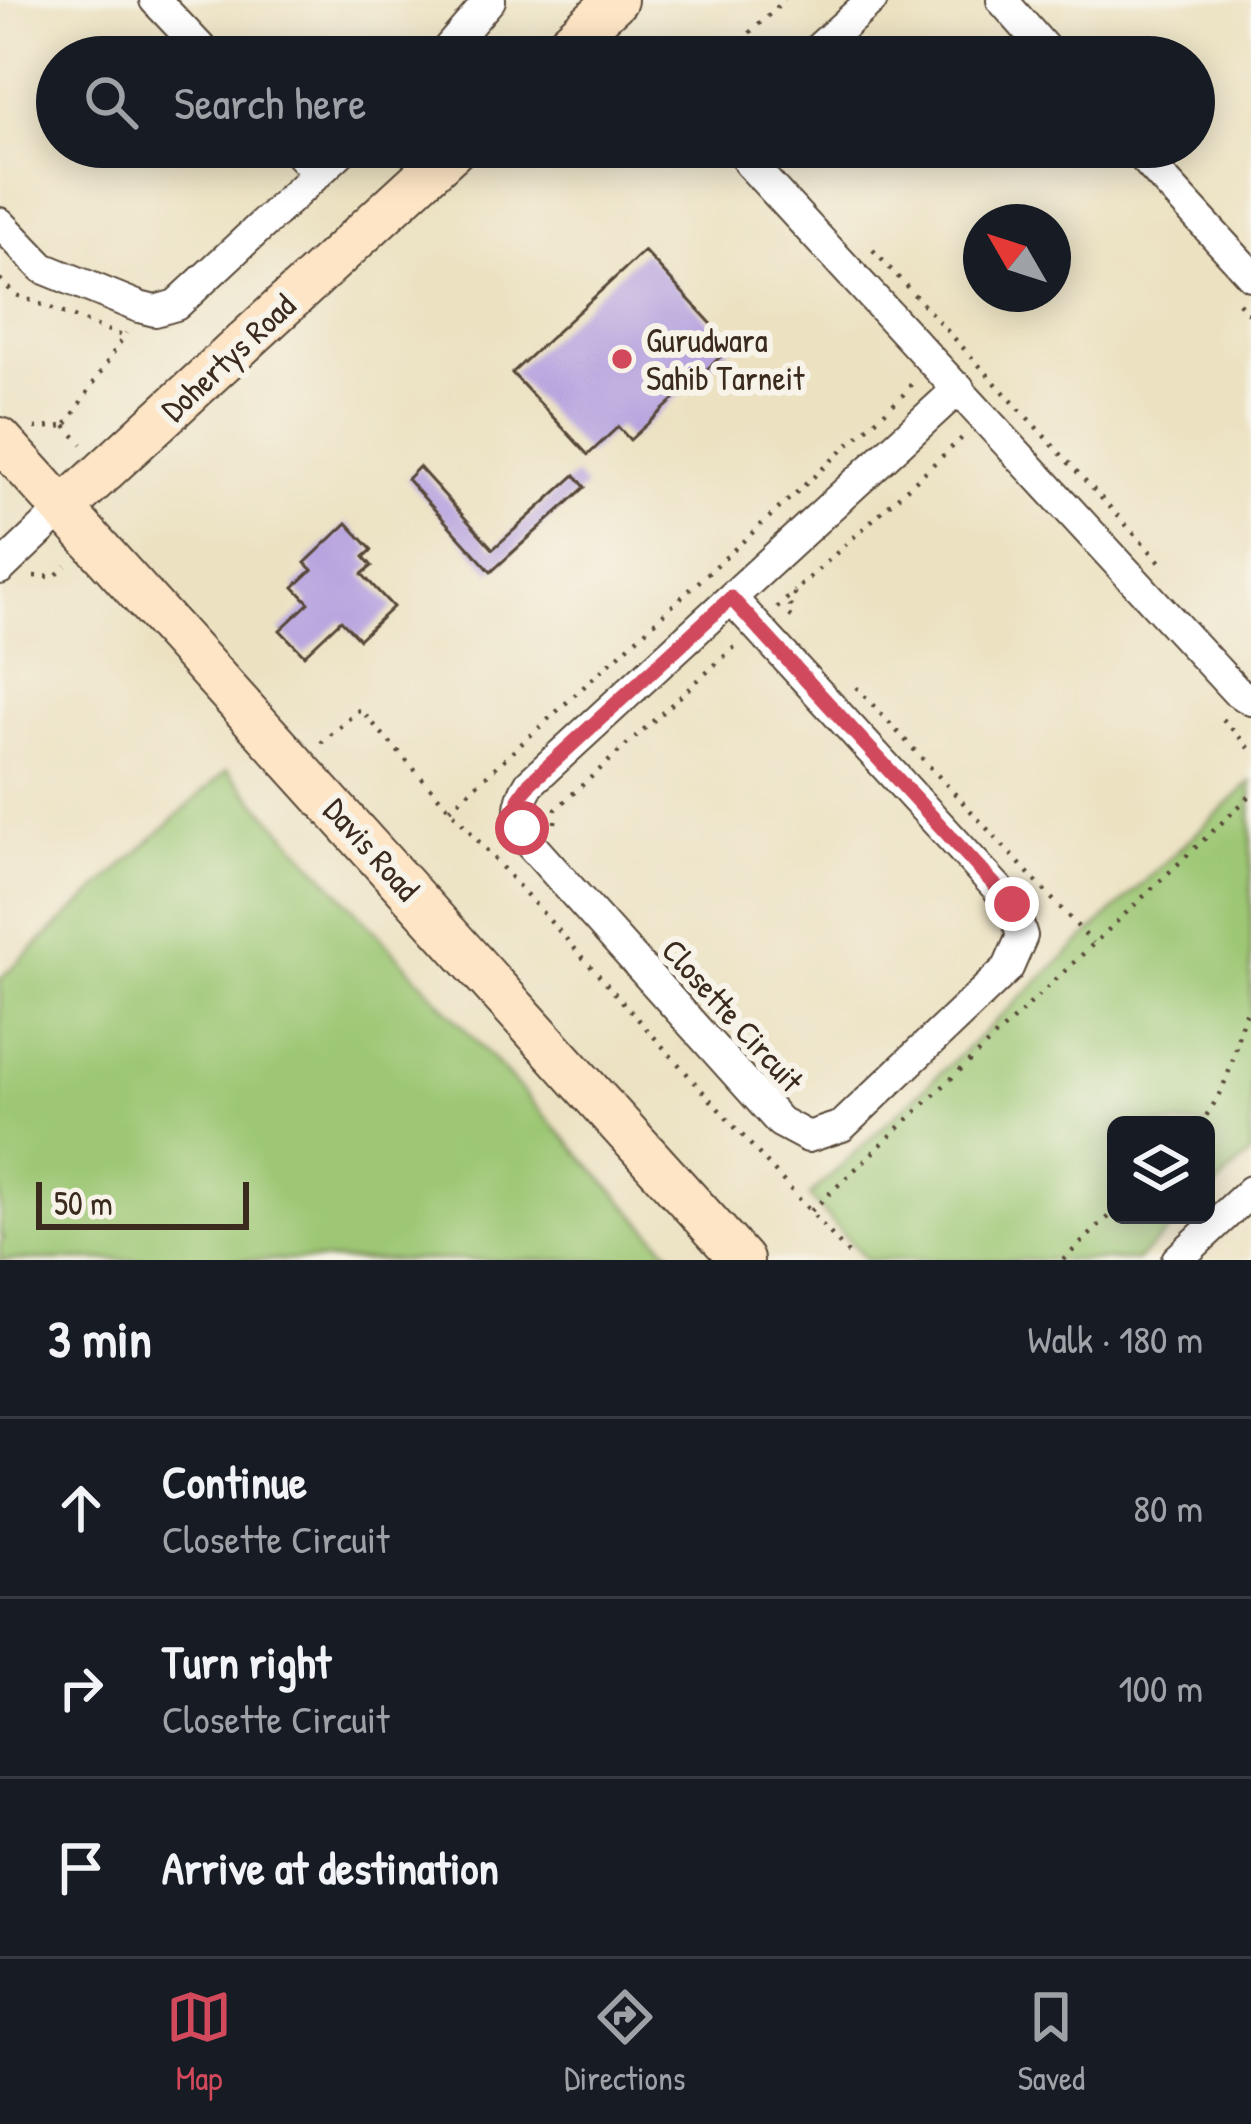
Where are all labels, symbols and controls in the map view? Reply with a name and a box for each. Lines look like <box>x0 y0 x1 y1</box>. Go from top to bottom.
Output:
search box <box>36 36 1215 168</box>
icon: search <box>78 69 144 135</box>
text: Search here <box>174 72 366 133</box>
north arrow <box>963 204 1071 312</box>
street label: Dohertys Road <box>151 283 305 431</box>
place label: Gurudwara Sahib Tarneit <box>646 318 805 400</box>
marker: Gurudwara Sahib Tarneit <box>609 346 635 372</box>
street label: Davis Road <box>314 788 430 910</box>
route start <box>495 801 549 855</box>
route end <box>985 877 1039 931</box>
street label: Closette Circuit <box>652 929 814 1102</box>
map controls <box>1107 1116 1215 1224</box>
button: layers <box>1107 1116 1215 1224</box>
scale bar <box>36 1176 249 1229</box>
text: 50 m <box>54 1181 113 1225</box>
text: 3 min <box>48 1304 152 1373</box>
text: Walk · 180 m <box>1027 1312 1203 1365</box>
text: Continue <box>162 1451 307 1512</box>
icon: ahead <box>48 1475 114 1541</box>
text: 80 m <box>1133 1481 1203 1534</box>
text: Closette Circuit <box>162 1512 389 1565</box>
text: Turn right <box>162 1631 331 1692</box>
icon: right <box>48 1655 114 1721</box>
text: 100 m <box>1118 1661 1203 1714</box>
text: Closette Circuit <box>162 1692 389 1745</box>
icon: arrive <box>48 1835 114 1901</box>
text: Arrive at destination <box>162 1837 499 1898</box>
tab: Map <box>166 1984 232 2100</box>
tab: Directions <box>564 1984 686 2100</box>
tab: Saved <box>1018 1984 1085 2100</box>

